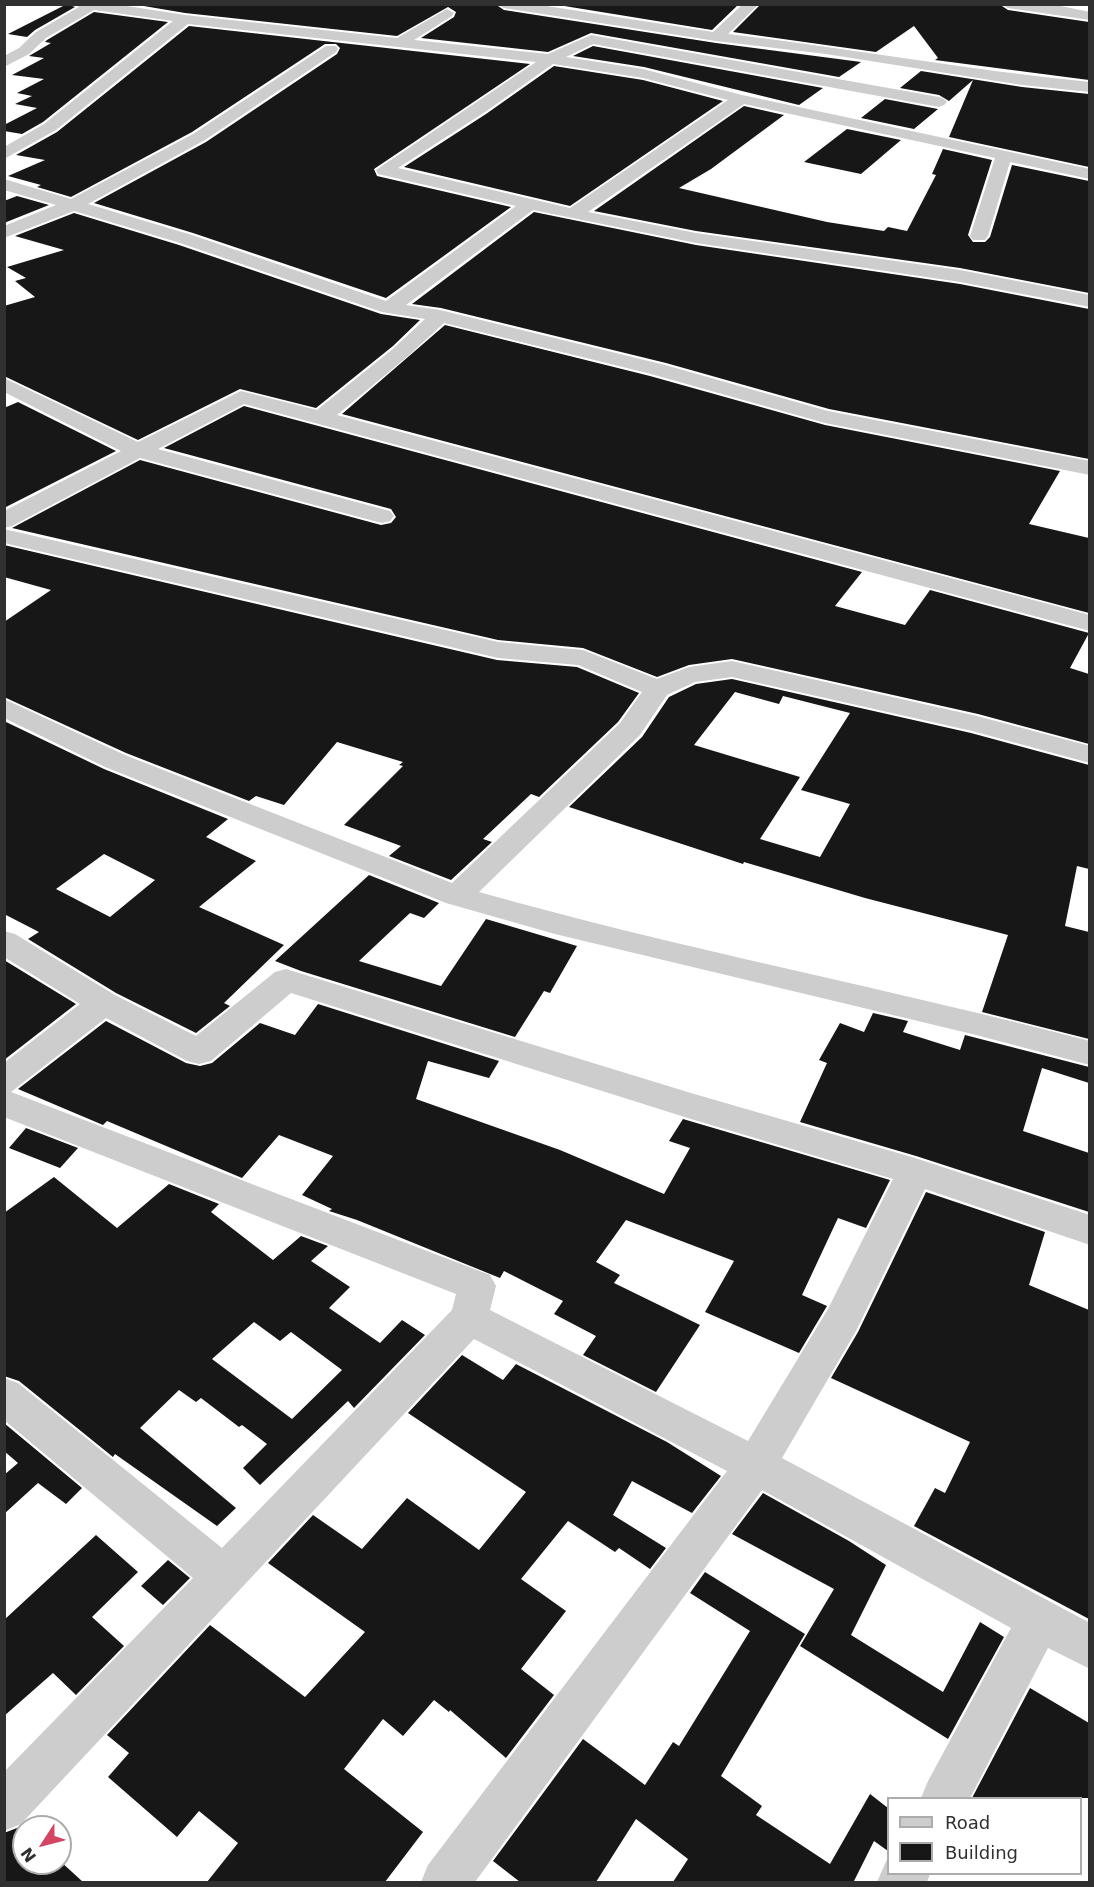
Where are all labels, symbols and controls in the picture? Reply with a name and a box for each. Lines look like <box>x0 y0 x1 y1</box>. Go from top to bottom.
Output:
legend <box>887 1797 1082 1875</box>
text: Road <box>945 1812 990 1833</box>
north arrow <box>12 1815 72 1875</box>
text: Building <box>945 1842 1018 1863</box>
text: N <box>17 1844 40 1866</box>

